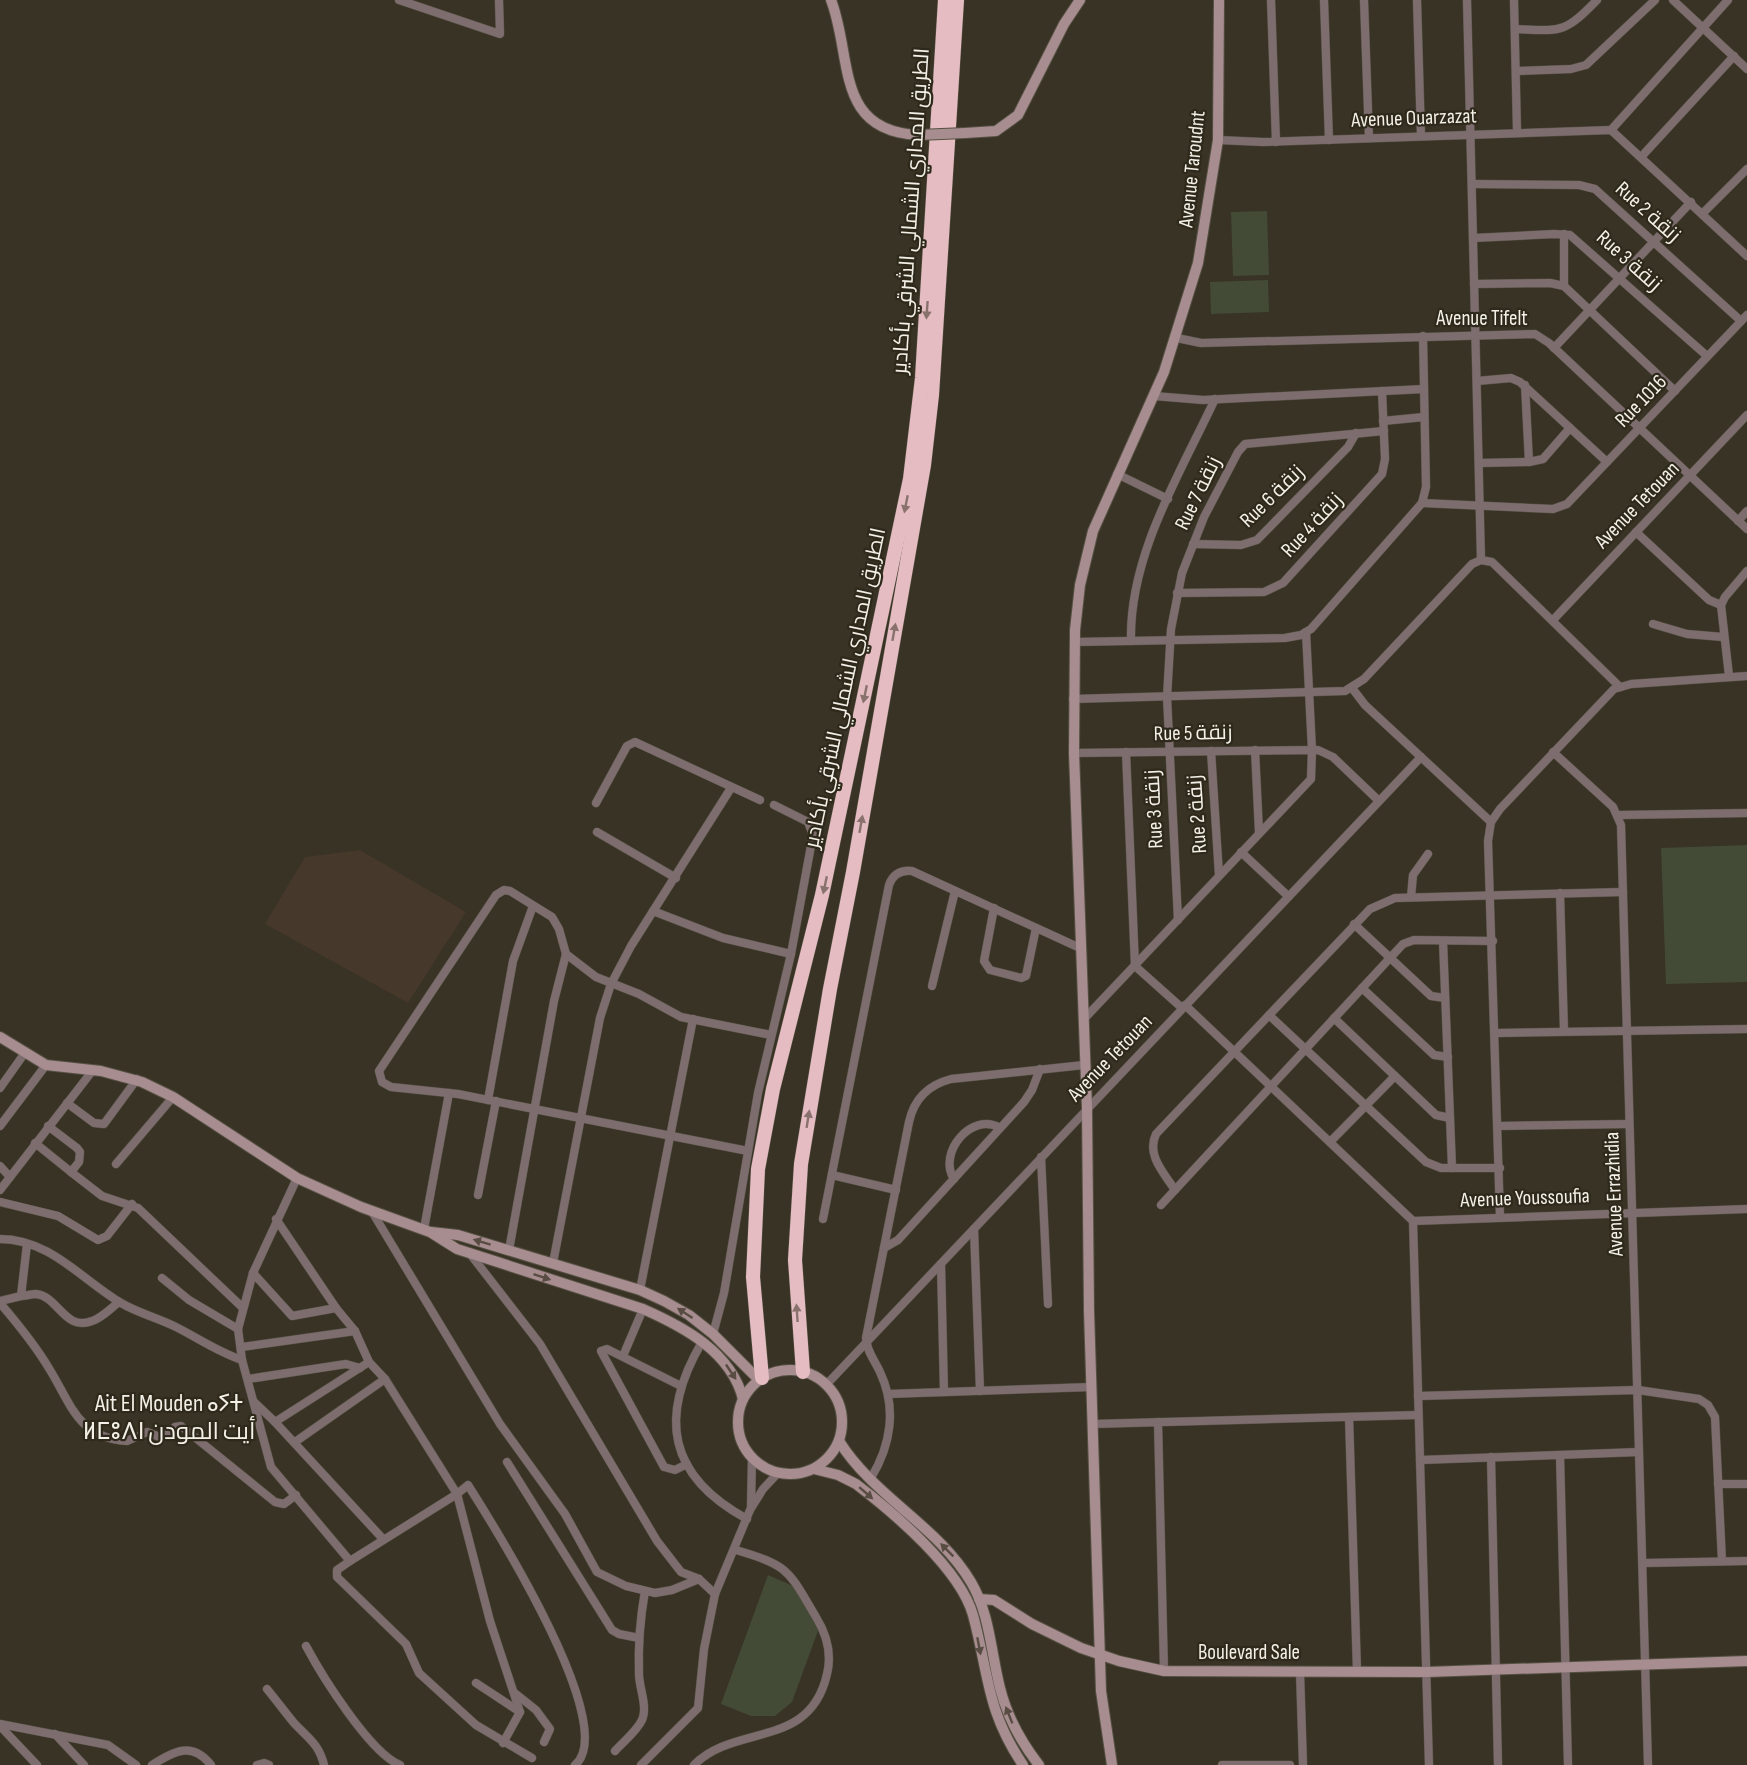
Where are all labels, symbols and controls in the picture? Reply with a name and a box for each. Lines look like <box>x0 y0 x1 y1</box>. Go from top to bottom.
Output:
street label: الطريق المداري الشمالي الشرقي بأكادير <box>886 47 938 376</box>
street label: Avenue Ouarzazat <box>1350 103 1477 133</box>
street label: Avenue Taroudnt <box>1173 109 1211 230</box>
street label: Rue 2 زنقة <box>1610 176 1686 248</box>
street label: Rue 3 زنقة <box>1591 225 1667 297</box>
one-way arrow <box>922 300 931 319</box>
street label: Avenue Tifelt <box>1435 306 1528 331</box>
street label: Rue 1016 <box>1610 369 1672 433</box>
street label: Rue 7 زنقة <box>1170 452 1226 534</box>
street label: Avenue Tetouan <box>1589 456 1685 554</box>
street label: Rue 6 زنقة <box>1235 459 1309 533</box>
street label: Rue 4 زنقة <box>1276 488 1348 562</box>
one-way arrow <box>901 494 910 513</box>
street label: الطريق المداري الشمالي الشرقي بأكادير <box>798 525 894 852</box>
one-way arrow <box>889 622 898 641</box>
one-way arrow <box>860 685 869 704</box>
street label: Rue 5 زنقة <box>1153 720 1233 746</box>
street label: Rue 3 زنقة <box>1139 769 1169 849</box>
street label: Rue 2 زنقة <box>1182 774 1212 854</box>
one-way arrow <box>857 814 866 833</box>
one-way arrow <box>819 876 829 894</box>
street label: Avenue Tetouan <box>1062 1009 1158 1107</box>
one-way arrow <box>804 1110 813 1129</box>
street label: Avenue Errazhidia <box>1599 1131 1629 1258</box>
street label: Avenue Youssoufia <box>1459 1183 1590 1213</box>
one-way arrow <box>472 1237 490 1246</box>
one-way arrow <box>533 1273 551 1282</box>
one-way arrow <box>793 1304 802 1323</box>
one-way arrow <box>677 1307 693 1318</box>
one-way arrow <box>725 1363 737 1379</box>
district label: Ait El Mouden ⴰⵢⵜ ⵍⵎⵓⴷⵏ أيت المودن <box>83 1389 255 1446</box>
one-way arrow <box>859 1486 874 1500</box>
one-way arrow <box>940 1543 954 1558</box>
one-way arrow <box>975 1636 984 1655</box>
street label: Boulevard Sale <box>1198 1640 1300 1665</box>
one-way arrow <box>1004 1706 1013 1724</box>

